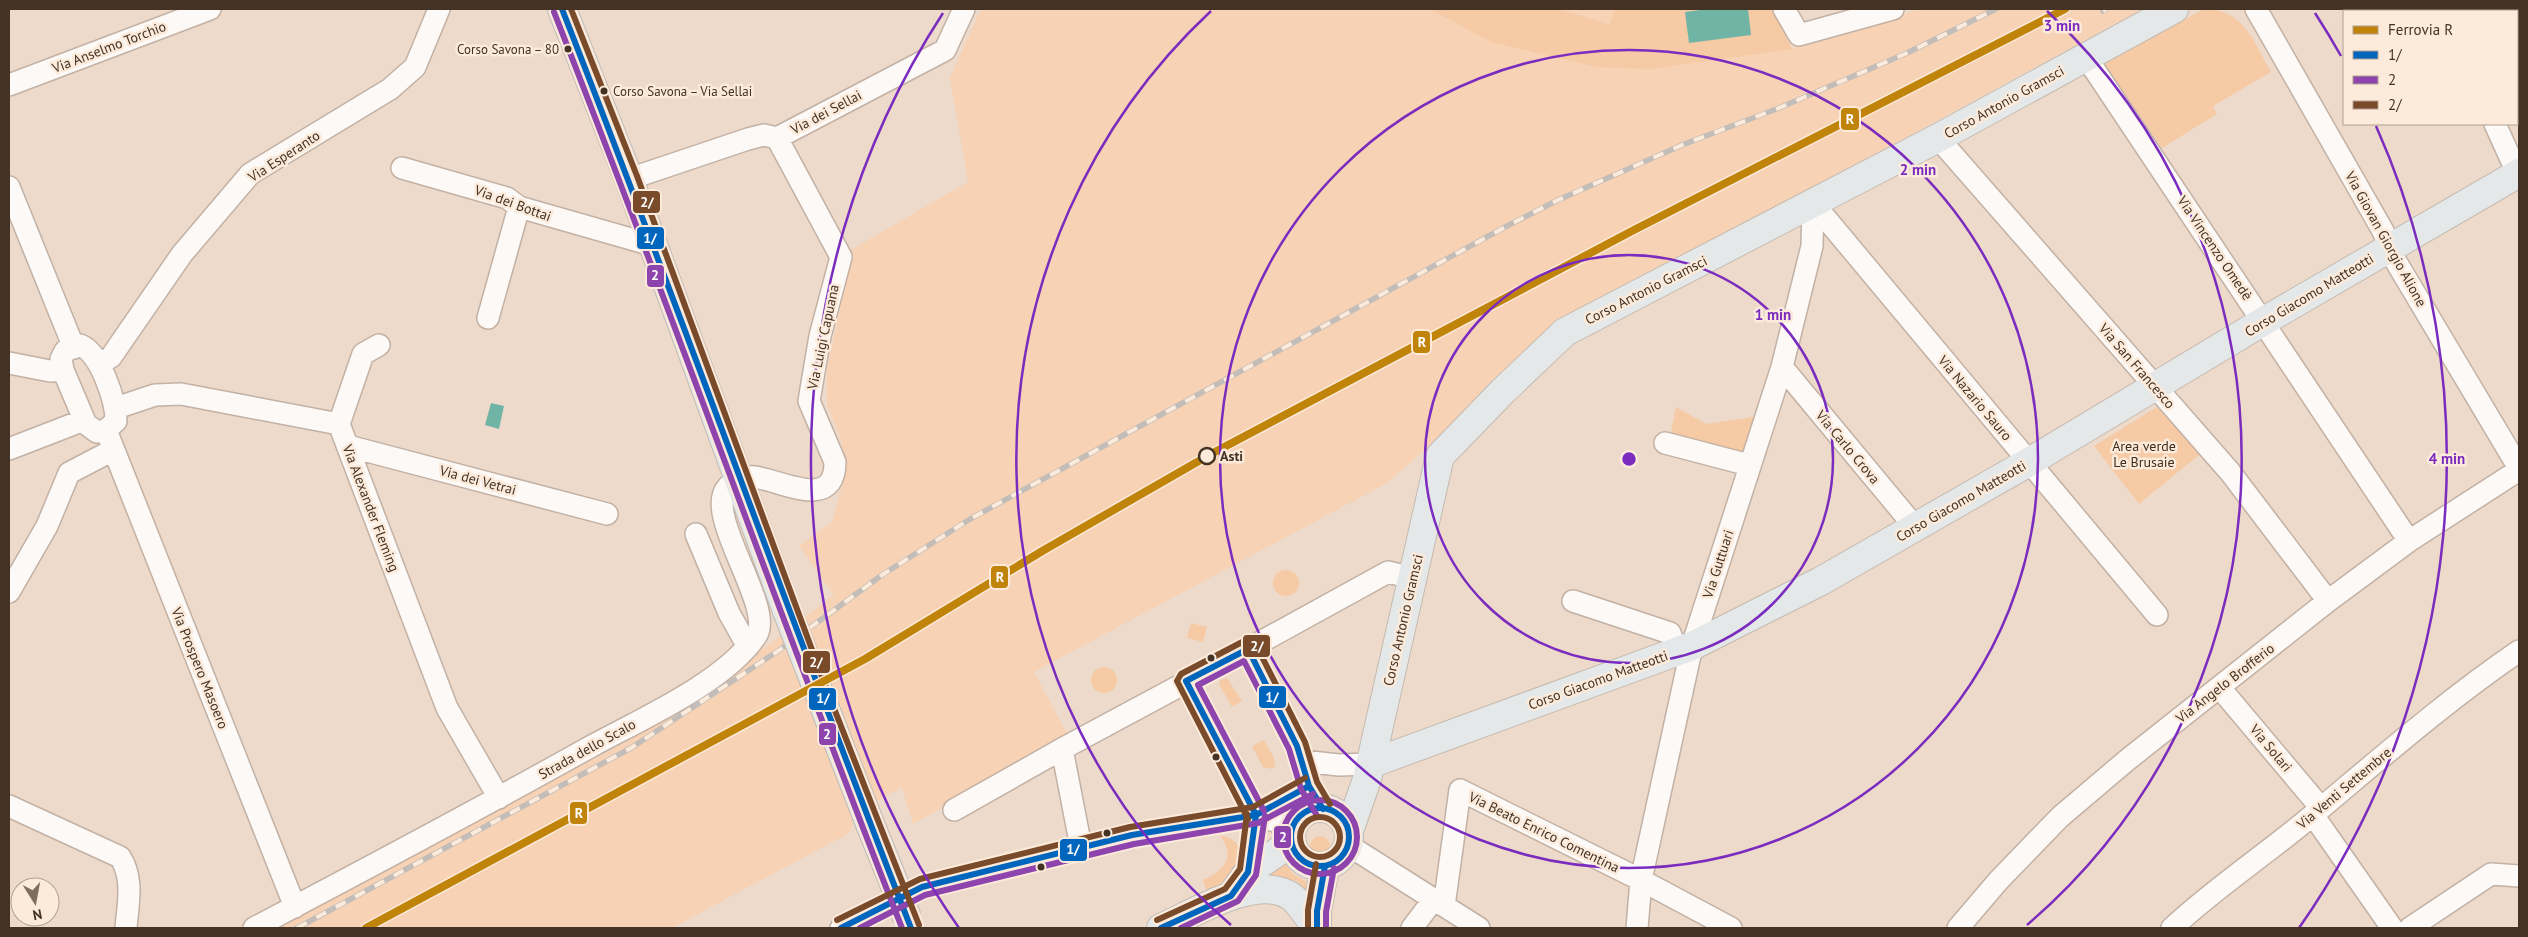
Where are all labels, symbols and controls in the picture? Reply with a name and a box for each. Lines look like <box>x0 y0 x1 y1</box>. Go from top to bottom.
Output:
legend <box>2343 10 2518 125</box>
text: 3 min <box>2044 16 2080 35</box>
street label: Via Anselmo Torchio <box>49 17 168 77</box>
text: Ferrovia R <box>2388 20 2453 39</box>
place label: Corso Savona – 80 <box>457 41 559 58</box>
marker: Corso Savona – 80 <box>563 44 573 54</box>
text: 1/ <box>2388 45 2402 64</box>
street label: Corso Antonio Gramsci <box>1941 61 2067 143</box>
text: 2 <box>2388 70 2396 89</box>
place label: Corso Savona – Via Sellai <box>613 83 752 100</box>
marker: Corso Savona – Via Sellai <box>599 86 609 96</box>
street label: Via dei Sellai <box>786 86 865 139</box>
text: 2/ <box>2388 95 2402 114</box>
line badge: R <box>1840 107 1860 131</box>
text: R <box>1846 110 1855 128</box>
street label: Via Esperanto <box>244 126 323 186</box>
text: 2 min <box>1900 160 1936 179</box>
street label: Via Giovan Giorgio Alione <box>2341 167 2431 310</box>
street label: Via dei Bottai <box>471 180 554 225</box>
line badge: 2/ <box>632 190 661 214</box>
street label: Via Vincenzo Omedè <box>2173 192 2257 304</box>
text: 2/ <box>640 193 655 211</box>
line badge: 1/ <box>636 226 665 250</box>
text: 1/ <box>643 229 658 247</box>
street label: Corso Giacomo Matteotti <box>2241 249 2377 341</box>
street label: Corso Antonio Gramsci <box>1582 251 1710 329</box>
line badge: 2 <box>646 264 665 288</box>
text: 2 <box>651 266 659 284</box>
street label: Via Luigi Capuana <box>803 283 843 392</box>
text: 1 min <box>1755 305 1791 324</box>
street label: Via San Francesco <box>2094 319 2179 412</box>
line badge: R <box>1412 330 1431 354</box>
text: R <box>1418 333 1427 351</box>
street label: Via Nazario Sauro <box>1933 351 2016 444</box>
street label: Via Carlo Crova <box>1811 406 1884 488</box>
park label: Area verde Le Brusaie <box>2112 437 2176 471</box>
street label: Via Alexander Fleming <box>338 441 404 574</box>
marker: Asti <box>1198 447 1216 465</box>
place label: Asti <box>1220 447 1243 465</box>
text: 4 min <box>2429 449 2465 468</box>
centre of rings <box>1620 450 1638 468</box>
street label: Corso Giacomo Matteotti <box>1893 456 2029 546</box>
street label: Via dei Vetrai <box>437 461 518 499</box>
street label: Via Guttuari <box>1698 527 1738 601</box>
street label: Corso Antonio Gramsci <box>1379 552 1427 688</box>
line badge: R <box>990 565 1009 589</box>
text: R <box>996 568 1005 586</box>
street label: Via Prospero Masoero <box>167 604 233 731</box>
line badge: 2/ <box>1242 634 1271 658</box>
text: 2/ <box>1250 637 1265 655</box>
street label: Via Angelo Brofferio <box>2171 639 2278 728</box>
street label: Corso Giacomo Matteotti <box>1526 646 1670 714</box>
line badge: 2/ <box>802 650 831 674</box>
text: 2/ <box>809 653 824 671</box>
unlabelled marker <box>1206 653 1216 663</box>
line badge: 1/ <box>1258 685 1287 709</box>
line badge: 1/ <box>808 687 837 711</box>
text: 1/ <box>1265 688 1280 706</box>
text: 1/ <box>816 689 831 707</box>
street label: Strada dello Scalo <box>535 715 639 783</box>
street label: Via Solari <box>2245 720 2296 776</box>
line badge: 2 <box>818 722 837 746</box>
text: 2 <box>823 725 831 743</box>
street label: Via Venti Settembre <box>2292 743 2395 833</box>
unlabelled marker <box>1211 752 1221 762</box>
street label: Via Beato Enrico Comentina <box>1465 787 1622 876</box>
line badge: R <box>569 801 588 825</box>
text: R <box>575 804 584 822</box>
line badge: 2 <box>1273 825 1292 849</box>
unlabelled marker <box>1102 828 1112 838</box>
text: 2 <box>1279 828 1287 846</box>
line badge: 1/ <box>1059 838 1088 862</box>
text: 1/ <box>1066 840 1081 858</box>
unlabelled marker <box>1036 862 1046 872</box>
north arrow <box>10 877 60 927</box>
text: N <box>31 905 44 924</box>

